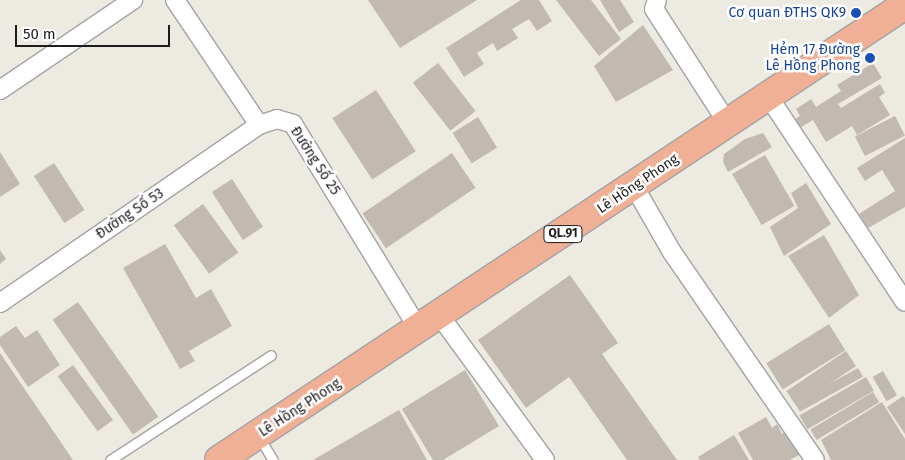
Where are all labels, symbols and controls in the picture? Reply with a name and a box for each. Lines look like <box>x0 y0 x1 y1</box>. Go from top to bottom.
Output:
place label: Cơ quan ĐTHS QK9 <box>728 5 846 21</box>
marker: Cơ quan ĐTHS QK9 <box>850 7 862 19</box>
scale bar <box>18 15 172 47</box>
text: 50 m <box>23 25 56 43</box>
place label: Hẻm 17 Đường Lê Hồng Phong <box>765 42 860 74</box>
marker: Hẻm 17 Đường Lê Hồng Phong <box>864 52 876 64</box>
street label: Đường Số 25 <box>287 124 343 198</box>
street label: Lê Hồng Phong <box>594 151 682 217</box>
street label: Đường Số 53 <box>93 185 167 243</box>
road number: QL.91 <box>543 224 583 243</box>
street label: Lê Hồng Phong <box>256 375 344 441</box>

